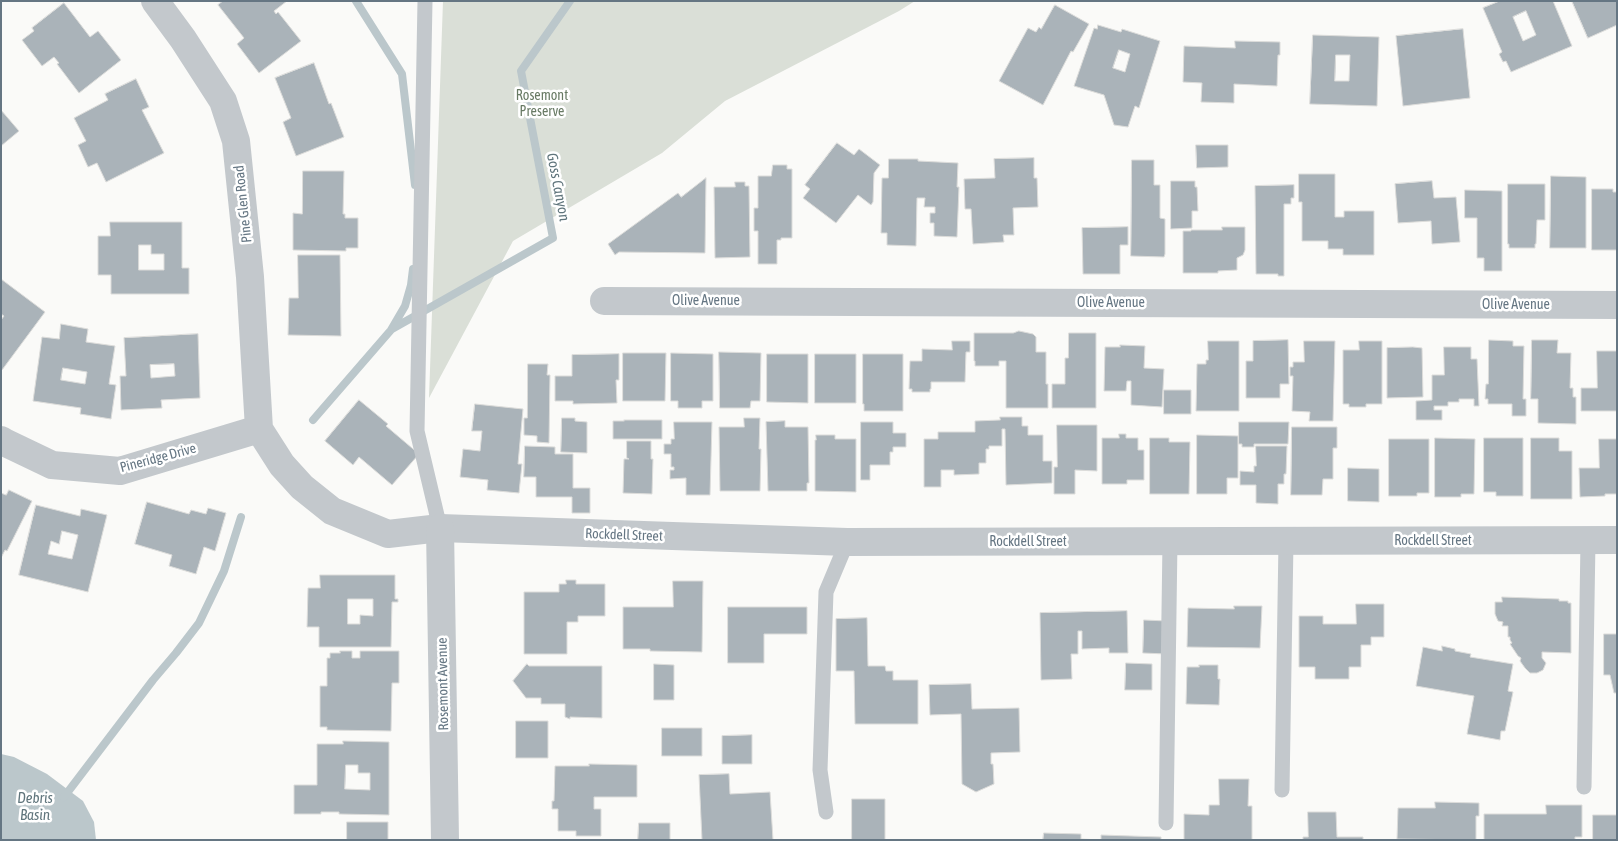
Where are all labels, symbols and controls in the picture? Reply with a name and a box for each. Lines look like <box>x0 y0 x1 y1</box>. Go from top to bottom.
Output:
park label: Rosemont Preserve <box>516 88 568 120</box>
water label: Goss Canyon <box>543 151 573 223</box>
street label: Pine Glen Road <box>231 165 255 243</box>
street label: Olive Avenue <box>672 293 740 309</box>
street label: Olive Avenue <box>1077 295 1145 311</box>
street label: Olive Avenue <box>1482 297 1550 313</box>
street label: Pineridge Drive <box>118 440 198 476</box>
street label: Rockdell Street <box>585 525 663 545</box>
street label: Rockdell Street <box>1394 533 1472 549</box>
street label: Rockdell Street <box>989 534 1067 550</box>
street label: Rosemont Avenue <box>434 637 452 731</box>
water label: Debris Basin <box>17 789 53 824</box>

